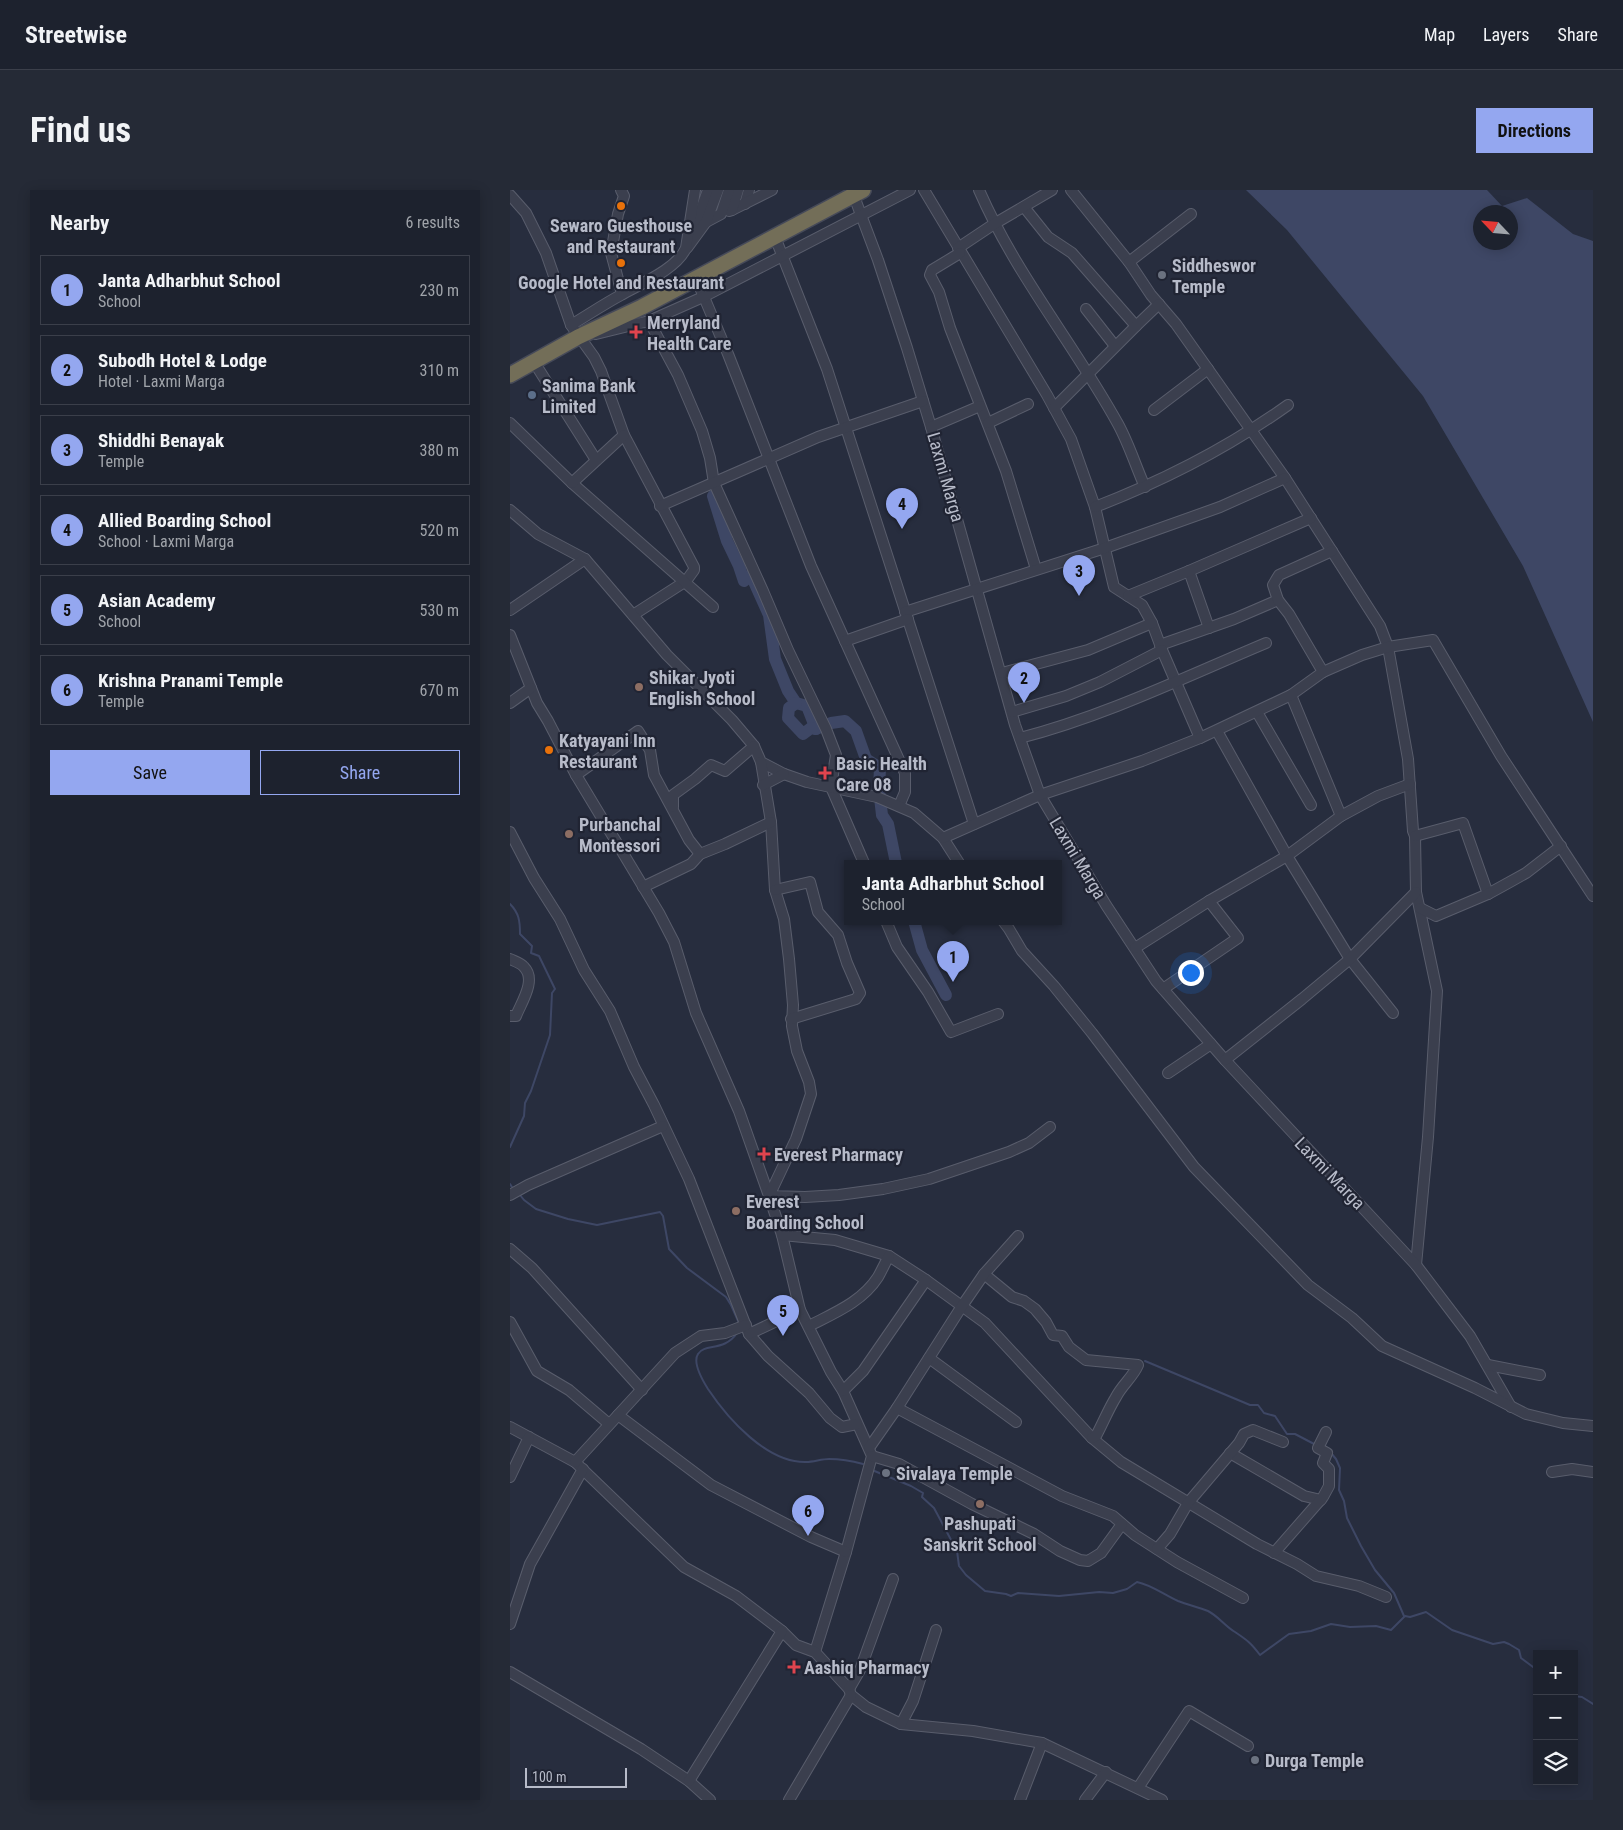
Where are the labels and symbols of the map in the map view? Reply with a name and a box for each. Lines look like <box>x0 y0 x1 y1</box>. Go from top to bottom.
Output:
marker: Sewaro Guesthouse and Restaurant <box>615 200 627 212</box>
north arrow <box>1473 205 1518 250</box>
place label: Sewaro Guesthouse and Restaurant <box>550 215 692 257</box>
place label: Siddheswor Temple <box>1172 255 1256 297</box>
marker: Google Hotel and Restaurant <box>615 257 627 269</box>
marker: Siddheswor Temple <box>1156 269 1168 281</box>
place label: Google Hotel and Restaurant <box>518 272 725 293</box>
place label: Merryland Health Care <box>647 312 732 354</box>
marker: Merryland Health Care <box>629 325 643 339</box>
place label: Sanima Bank Limited <box>542 375 636 417</box>
marker: Sanima Bank Limited <box>526 389 538 401</box>
street label: Laxmi Marga <box>923 430 969 524</box>
pin: 4 <box>886 488 918 529</box>
pin: 3 <box>1063 555 1095 596</box>
pin: 2 <box>1008 662 1040 703</box>
place label: Shikar Jyoti English School <box>649 667 755 709</box>
marker: Shikar Jyoti English School <box>633 681 645 693</box>
place label: Katyayani Inn Restaurant <box>559 730 656 772</box>
marker: Katyayani Inn Restaurant <box>543 744 555 756</box>
place label: Basic Health Care 08 <box>836 753 927 795</box>
marker: Basic Health Care 08 <box>818 766 832 780</box>
street label: Laxmi Marga <box>1045 813 1111 903</box>
place label: Purbanchal Montessori <box>579 814 660 856</box>
marker: Purbanchal Montessori <box>563 828 575 840</box>
pin: 1 <box>937 941 969 982</box>
your location <box>1178 960 1204 986</box>
street label: Laxmi Marga <box>1291 1133 1369 1213</box>
place label: Everest Pharmacy <box>774 1144 903 1165</box>
marker: Everest Pharmacy <box>758 1148 770 1160</box>
place label: Everest Boarding School <box>746 1191 864 1233</box>
marker: Everest Boarding School <box>730 1205 742 1217</box>
pin: 5 <box>767 1295 799 1336</box>
place label: Sivalaya Temple <box>896 1463 1013 1484</box>
marker: Sivalaya Temple <box>880 1467 892 1479</box>
pin: 6 <box>792 1495 824 1536</box>
marker: Pashupati Sanskrit School <box>974 1498 986 1510</box>
place label: Pashupati Sanskrit School <box>923 1513 1037 1555</box>
place label: Aashiq Pharmacy <box>804 1657 930 1678</box>
marker: Aashiq Pharmacy <box>788 1661 800 1673</box>
place label: Durga Temple <box>1265 1750 1364 1771</box>
marker: Durga Temple <box>1249 1754 1261 1766</box>
scale bar <box>525 1765 628 1788</box>

